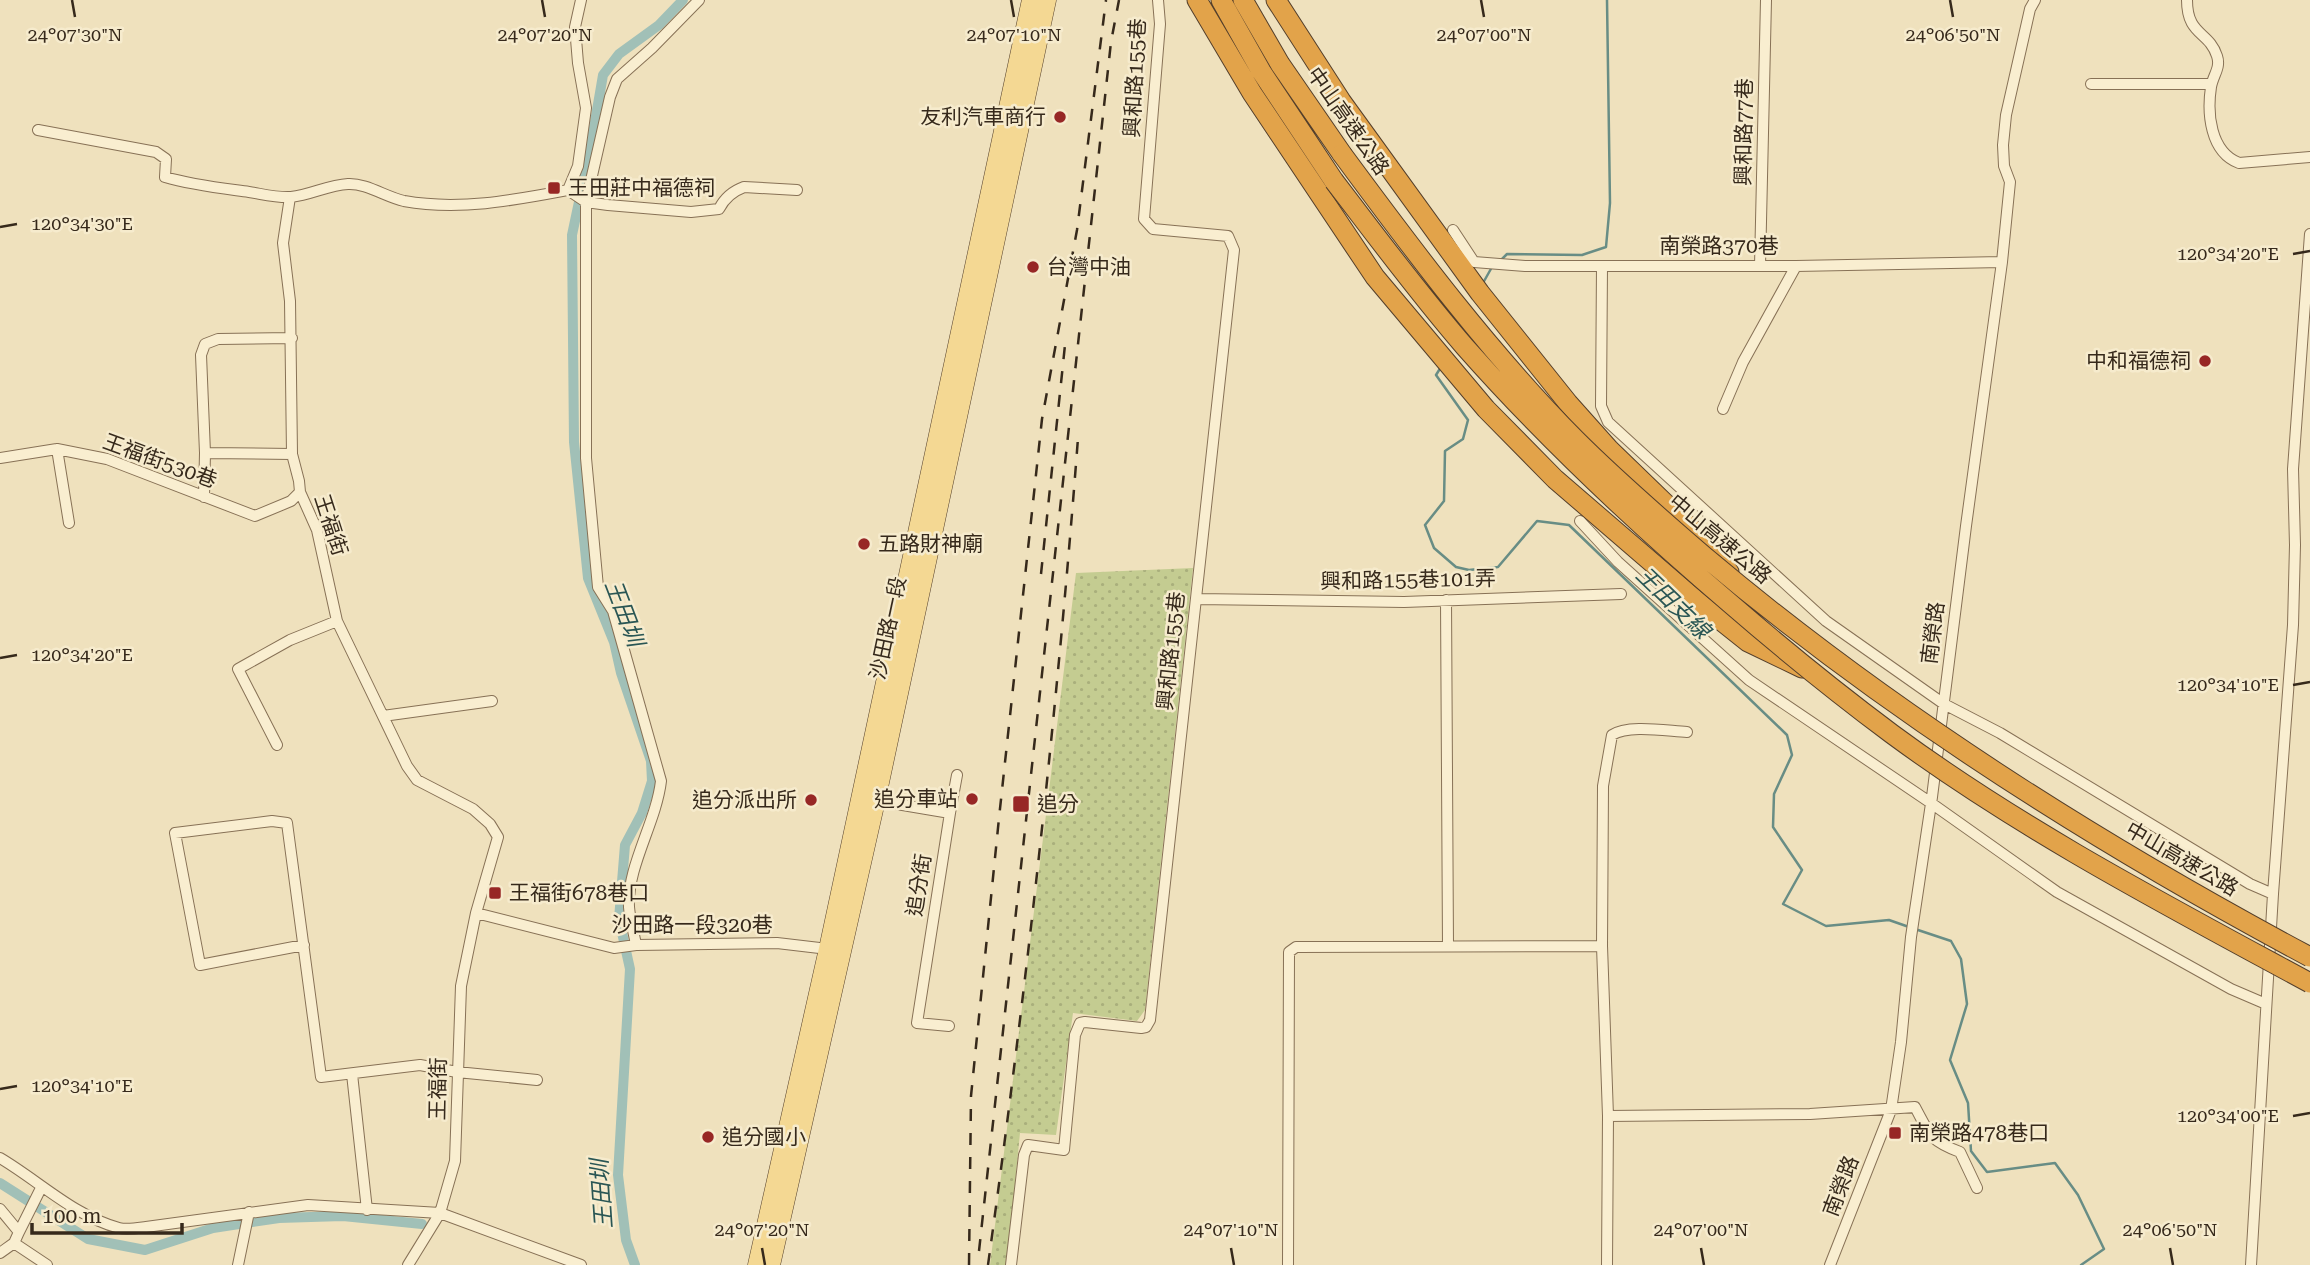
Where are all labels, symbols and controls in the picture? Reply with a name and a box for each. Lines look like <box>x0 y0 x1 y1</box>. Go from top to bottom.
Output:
street label: 興和路155巷 <box>1120 18 1150 138</box>
text: 24°07'30"N <box>28 24 122 45</box>
text: 24°07'20"N <box>498 24 592 45</box>
text: 24°07'10"N <box>967 24 1061 45</box>
text: 24°07'00"N <box>1437 24 1531 45</box>
text: 24°06'50"N <box>1906 24 2000 45</box>
street label: 中山高速公路 <box>1302 63 1394 179</box>
street label: 興和路77巷 <box>1731 78 1757 186</box>
place label: 友利汽車商行 <box>920 105 1046 129</box>
marker: 友利汽車商行 <box>1052 109 1068 125</box>
place label: 王田莊中福德祠 <box>568 176 715 200</box>
marker: 王田莊中福德祠 <box>546 180 562 196</box>
text: 120°34'30"E <box>31 213 133 234</box>
street label: 南榮路370巷 <box>1659 234 1779 258</box>
text: 120°34'20"E <box>2177 243 2279 264</box>
place label: 台灣中油 <box>1047 255 1131 279</box>
marker: 台灣中油 <box>1025 259 1041 275</box>
place label: 中和福德祠 <box>2086 349 2191 373</box>
marker: 中和福德祠 <box>2197 353 2213 369</box>
street label: 王福街530巷 <box>100 429 220 493</box>
street label: 中山高速公路 <box>1664 489 1776 589</box>
street label: 王福街 <box>310 491 352 559</box>
place label: 五路財神廟 <box>878 532 983 556</box>
marker: 五路財神廟 <box>856 536 872 552</box>
water label: 王田支線 <box>1631 561 1718 647</box>
street label: 興和路155巷101弄 <box>1320 566 1496 594</box>
street label: 沙田路一段 <box>865 574 911 682</box>
water label: 王田圳 <box>599 576 650 653</box>
street label: 興和路155巷 <box>1153 590 1189 712</box>
street label: 南榮路 <box>1917 600 1949 666</box>
text: 120°34'20"E <box>31 644 133 665</box>
text: 120°34'10"E <box>2177 674 2279 695</box>
place label: 追分車站 <box>874 787 958 811</box>
place label: 追分派出所 <box>692 788 797 812</box>
marker: 追分車站 <box>964 791 980 807</box>
marker: 追分派出所 <box>803 792 819 808</box>
place label: 追分 <box>1037 792 1079 816</box>
marker: 追分 <box>1011 794 1031 814</box>
street label: 中山高速公路 <box>2121 817 2243 901</box>
street label: 追分街 <box>902 852 936 918</box>
place label: 王福街678巷口 <box>509 881 649 905</box>
marker: 王福街678巷口 <box>487 885 503 901</box>
street label: 沙田路一段320巷 <box>611 913 773 937</box>
street label: 王福街 <box>425 1057 451 1121</box>
text: 120°34'10"E <box>31 1075 133 1096</box>
text: 120°34'00"E <box>2177 1105 2279 1126</box>
place label: 南榮路478巷口 <box>1909 1121 2049 1145</box>
place label: 追分國小 <box>722 1125 806 1149</box>
marker: 南榮路478巷口 <box>1887 1125 1903 1141</box>
marker: 追分國小 <box>700 1129 716 1145</box>
street label: 南榮路 <box>1819 1152 1863 1220</box>
water label: 王田圳 <box>586 1156 618 1229</box>
scale bar <box>32 1192 182 1236</box>
text: 100 m <box>42 1204 102 1228</box>
text: 24°07'20"N <box>715 1219 809 1240</box>
text: 24°07'10"N <box>1184 1219 1278 1240</box>
text: 24°07'00"N <box>1654 1219 1748 1240</box>
text: 24°06'50"N <box>2123 1219 2217 1240</box>

